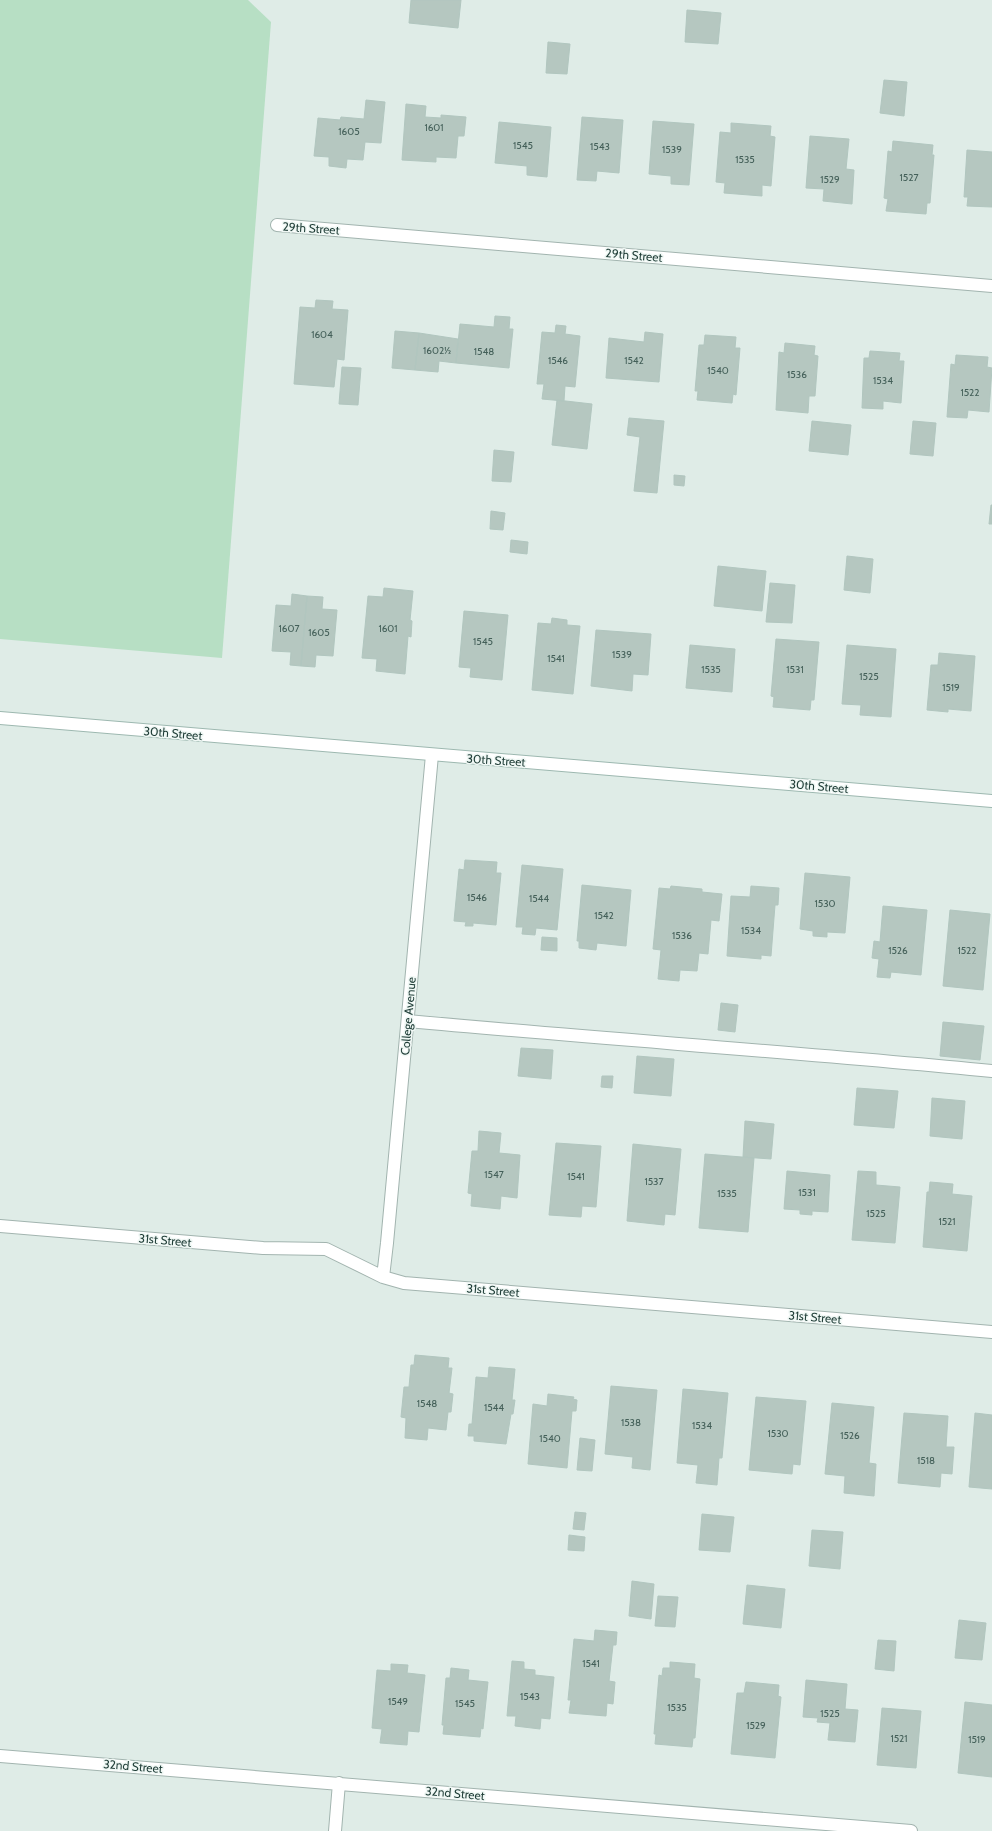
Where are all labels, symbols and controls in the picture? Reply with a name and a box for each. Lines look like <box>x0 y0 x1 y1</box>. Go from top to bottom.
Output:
house number: 1601 <box>424 121 444 134</box>
house number: 1605 <box>338 125 360 138</box>
house number: 1545 <box>513 139 533 152</box>
house number: 1543 <box>590 140 610 153</box>
house number: 1539 <box>662 143 682 156</box>
house number: 1535 <box>735 153 755 166</box>
house number: 1527 <box>900 171 918 184</box>
house number: 1529 <box>820 173 840 186</box>
street label: 29th Street <box>282 219 340 237</box>
street label: 29th Street <box>605 245 663 265</box>
house number: 1604 <box>311 328 333 341</box>
house number: 1602½ <box>423 344 451 357</box>
house number: 1548 <box>474 345 494 358</box>
house number: 1546 <box>548 354 568 367</box>
house number: 1542 <box>624 354 644 367</box>
house number: 1540 <box>707 364 729 377</box>
house number: 1536 <box>787 368 807 381</box>
house number: 1534 <box>873 374 893 387</box>
house number: 1522 <box>960 386 980 399</box>
house number: 1607 <box>279 622 299 635</box>
house number: 1601 <box>378 622 398 635</box>
house number: 1605 <box>308 626 330 639</box>
house number: 1545 <box>473 635 493 648</box>
house number: 1539 <box>612 648 632 661</box>
house number: 1541 <box>547 652 565 665</box>
house number: 1535 <box>701 663 721 676</box>
house number: 1531 <box>786 663 804 676</box>
house number: 1525 <box>859 670 879 683</box>
house number: 1519 <box>942 681 960 694</box>
street label: 30th Street <box>143 723 203 743</box>
street label: 30th Street <box>466 750 526 770</box>
street label: 30th Street <box>789 776 849 796</box>
house number: 1546 <box>467 891 487 904</box>
house number: 1544 <box>529 892 549 905</box>
house number: 1530 <box>814 897 836 910</box>
house number: 1542 <box>594 909 614 922</box>
house number: 1534 <box>741 924 761 937</box>
house number: 1536 <box>672 929 692 942</box>
house number: 1526 <box>888 944 908 957</box>
house number: 1522 <box>957 944 977 957</box>
street label: College Avenue <box>397 976 419 1056</box>
house number: 1547 <box>484 1168 504 1181</box>
house number: 1541 <box>567 1170 585 1183</box>
house number: 1537 <box>644 1175 664 1188</box>
house number: 1531 <box>798 1186 816 1199</box>
house number: 1535 <box>717 1187 737 1200</box>
house number: 1525 <box>866 1207 886 1220</box>
house number: 1521 <box>938 1215 956 1228</box>
street label: 31st Street <box>138 1230 192 1250</box>
street label: 31st Street <box>466 1280 520 1300</box>
street label: 31st Street <box>788 1307 842 1327</box>
house number: 1548 <box>417 1397 437 1410</box>
house number: 1544 <box>484 1401 504 1414</box>
house number: 1538 <box>621 1416 641 1429</box>
house number: 1534 <box>692 1419 712 1432</box>
house number: 1530 <box>767 1427 789 1440</box>
house number: 1526 <box>840 1429 860 1442</box>
house number: 1540 <box>539 1432 561 1445</box>
house number: 1518 <box>917 1454 935 1467</box>
house number: 1541 <box>582 1657 600 1670</box>
house number: 1543 <box>520 1690 540 1703</box>
house number: 1549 <box>388 1695 408 1708</box>
house number: 1545 <box>455 1697 475 1710</box>
house number: 1535 <box>667 1701 687 1714</box>
house number: 1525 <box>820 1707 840 1720</box>
house number: 1529 <box>746 1719 766 1732</box>
house number: 1521 <box>890 1732 908 1745</box>
house number: 1519 <box>968 1733 986 1746</box>
street label: 32nd Street <box>103 1756 163 1776</box>
street label: 32nd Street <box>425 1783 485 1803</box>

